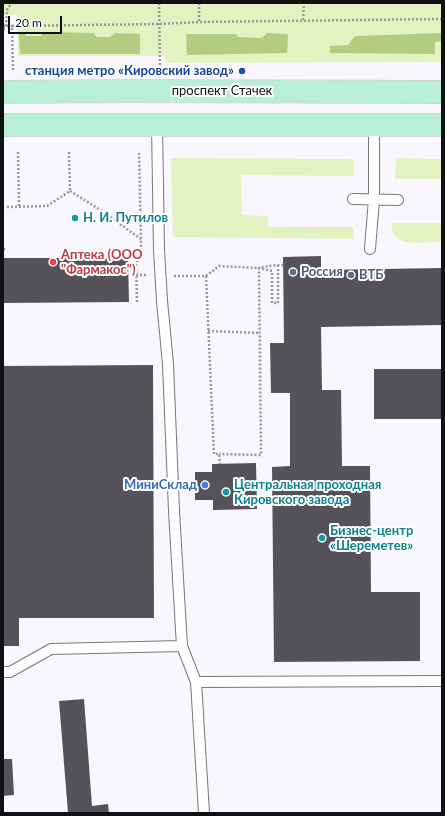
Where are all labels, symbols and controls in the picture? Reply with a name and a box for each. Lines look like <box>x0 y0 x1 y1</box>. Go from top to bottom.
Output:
scale bar <box>10 8 64 34</box>
text: 20 m <box>15 15 42 30</box>
place label: станция метро «Кировский завод» <box>25 63 234 79</box>
marker: станция метро «Кировский завод» <box>237 66 247 76</box>
street label: проспект Стачек <box>172 83 272 99</box>
place label: Н. И. Путилов <box>83 210 168 226</box>
marker: Н. И. Путилов <box>70 213 80 223</box>
place label: Аптека (ООО "Фармакос") <box>61 247 142 278</box>
marker: Аптека (ООО "Фармакос") <box>48 257 58 267</box>
place label: Россия <box>301 264 343 280</box>
marker: Россия <box>288 267 298 277</box>
place label: ВТБ <box>359 267 383 283</box>
marker: ВТБ <box>346 270 356 280</box>
place label: МиниСклад <box>124 477 197 493</box>
place label: Центральная проходная Кировского завода <box>234 477 381 508</box>
marker: МиниСклад <box>200 480 210 490</box>
marker: Центральная проходная Кировского завода <box>221 487 231 497</box>
place label: Бизнес-центр «Шереметев» <box>330 523 413 554</box>
marker: Бизнес-центр «Шереметев» <box>317 533 327 543</box>

